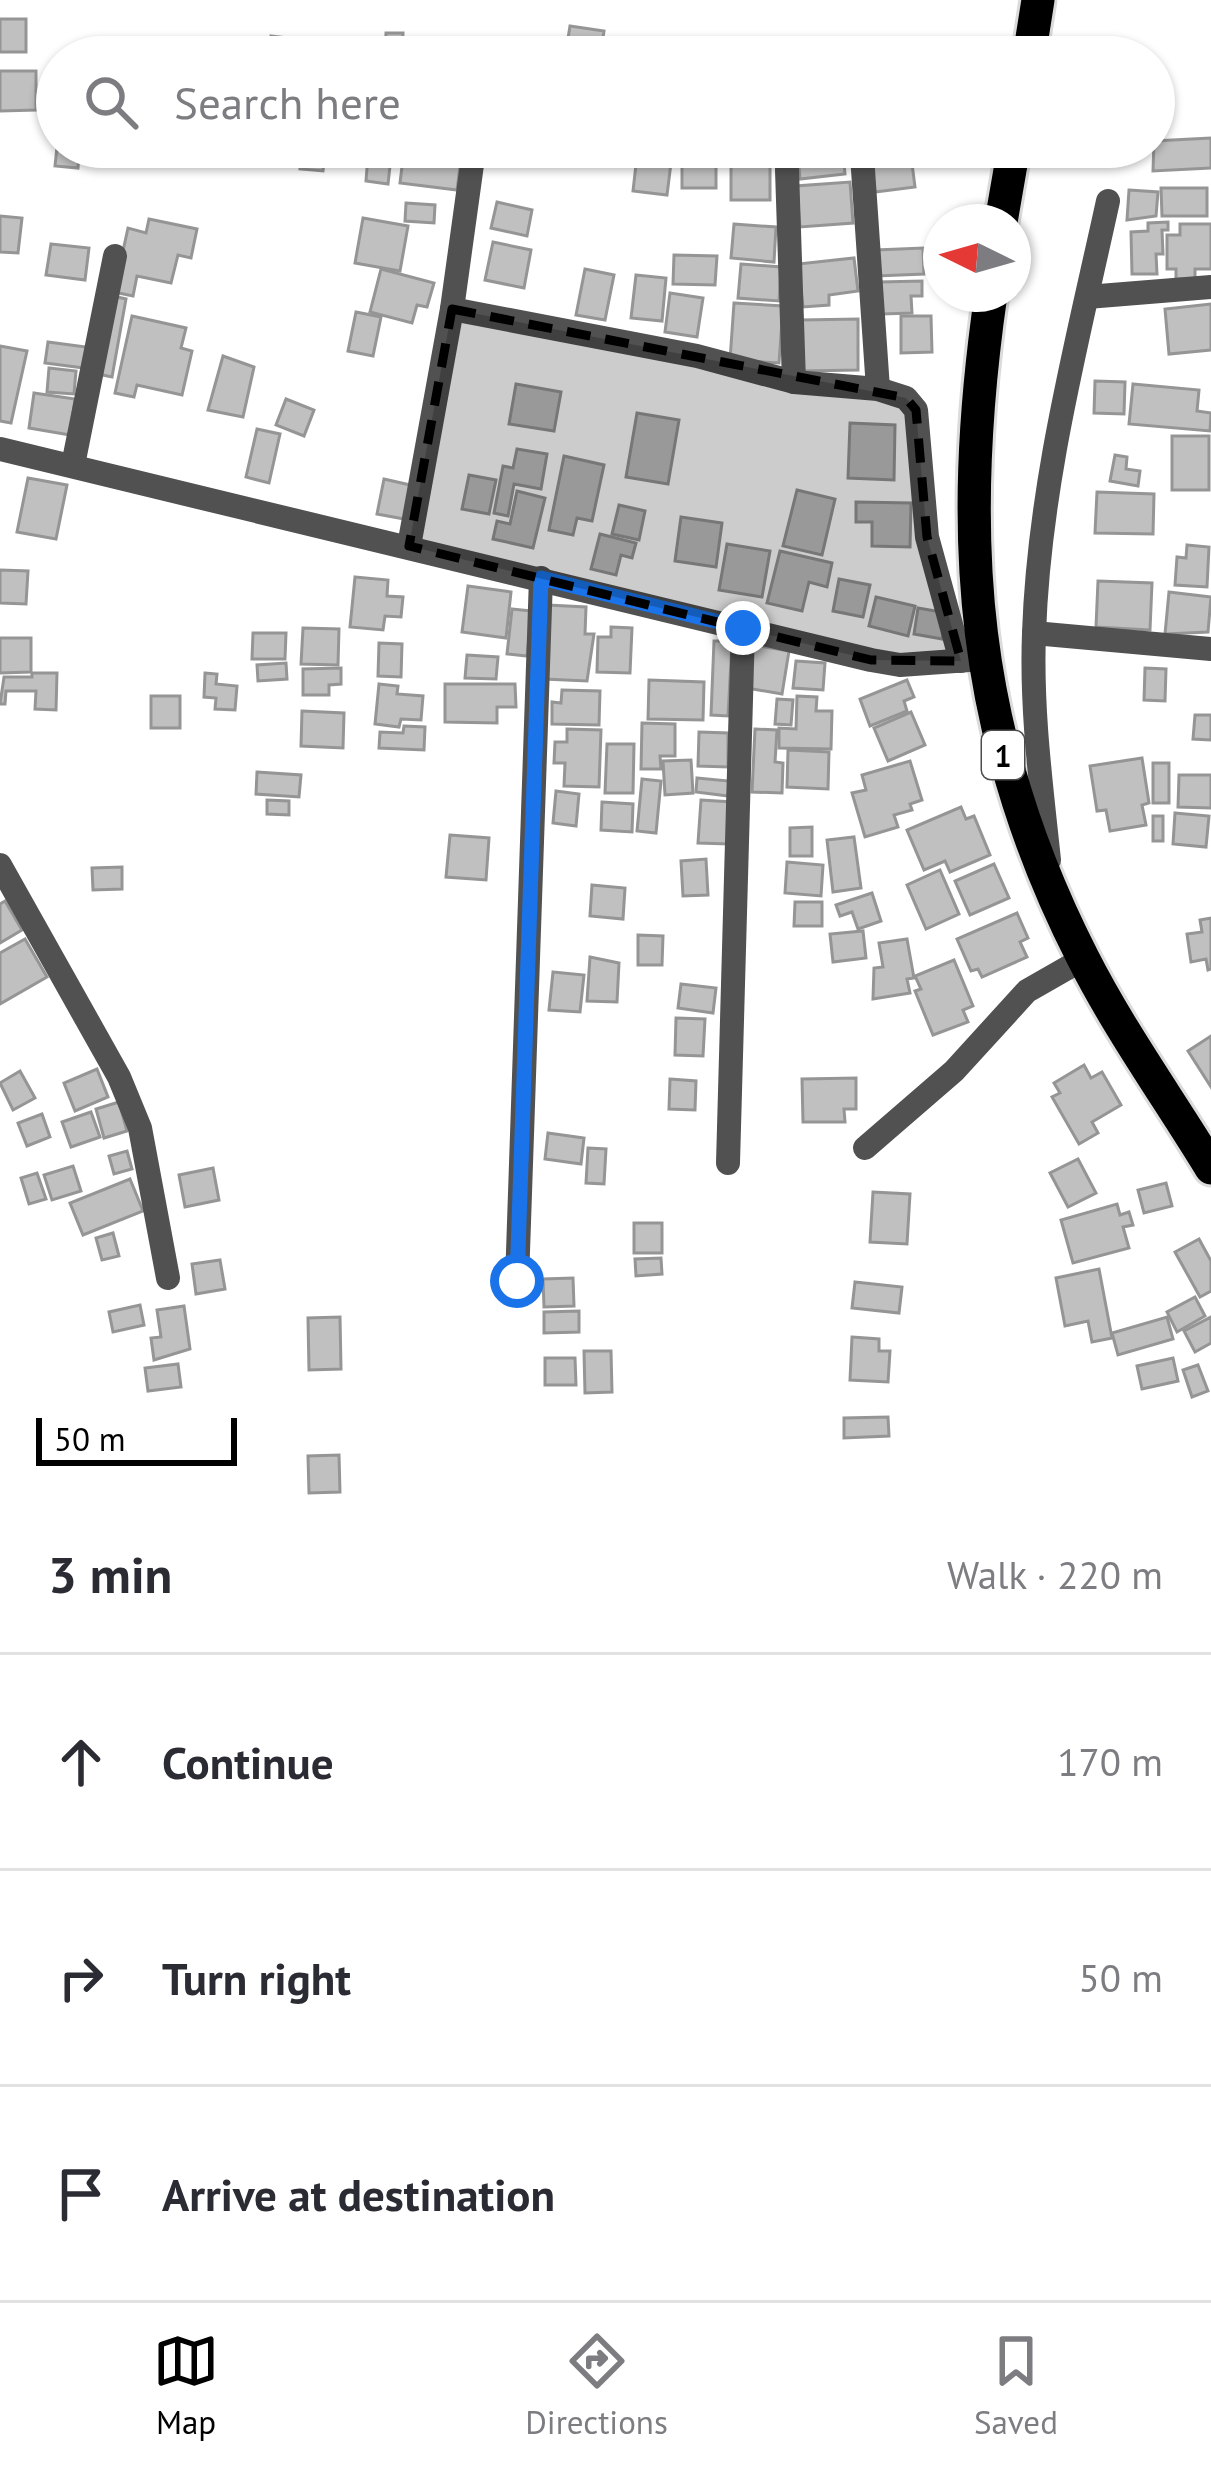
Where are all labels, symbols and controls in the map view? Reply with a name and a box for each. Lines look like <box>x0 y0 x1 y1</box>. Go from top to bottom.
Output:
search box <box>36 36 1175 168</box>
icon: search <box>78 69 144 135</box>
text: Search here <box>174 73 401 131</box>
north arrow <box>923 204 1031 312</box>
route end <box>716 601 770 655</box>
road number: 1 <box>982 731 1024 779</box>
route start <box>490 1254 544 1308</box>
scale bar <box>36 1412 237 1465</box>
text: 50 m <box>54 1417 126 1460</box>
text: 3 min <box>48 1541 172 1607</box>
text: Walk · 220 m <box>947 1549 1163 1600</box>
icon: ahead <box>48 1729 114 1795</box>
text: Continue <box>162 1733 334 1791</box>
text: 170 m <box>1057 1736 1163 1787</box>
icon: right <box>48 1945 114 2011</box>
text: Turn right <box>162 1949 351 2007</box>
text: 50 m <box>1078 1952 1163 2003</box>
icon: arrive <box>48 2161 114 2227</box>
text: Arrive at destination <box>162 2165 555 2223</box>
tab: Map <box>153 2328 219 2443</box>
tab: Directions <box>525 2328 668 2443</box>
tab: Saved <box>974 2328 1058 2443</box>

